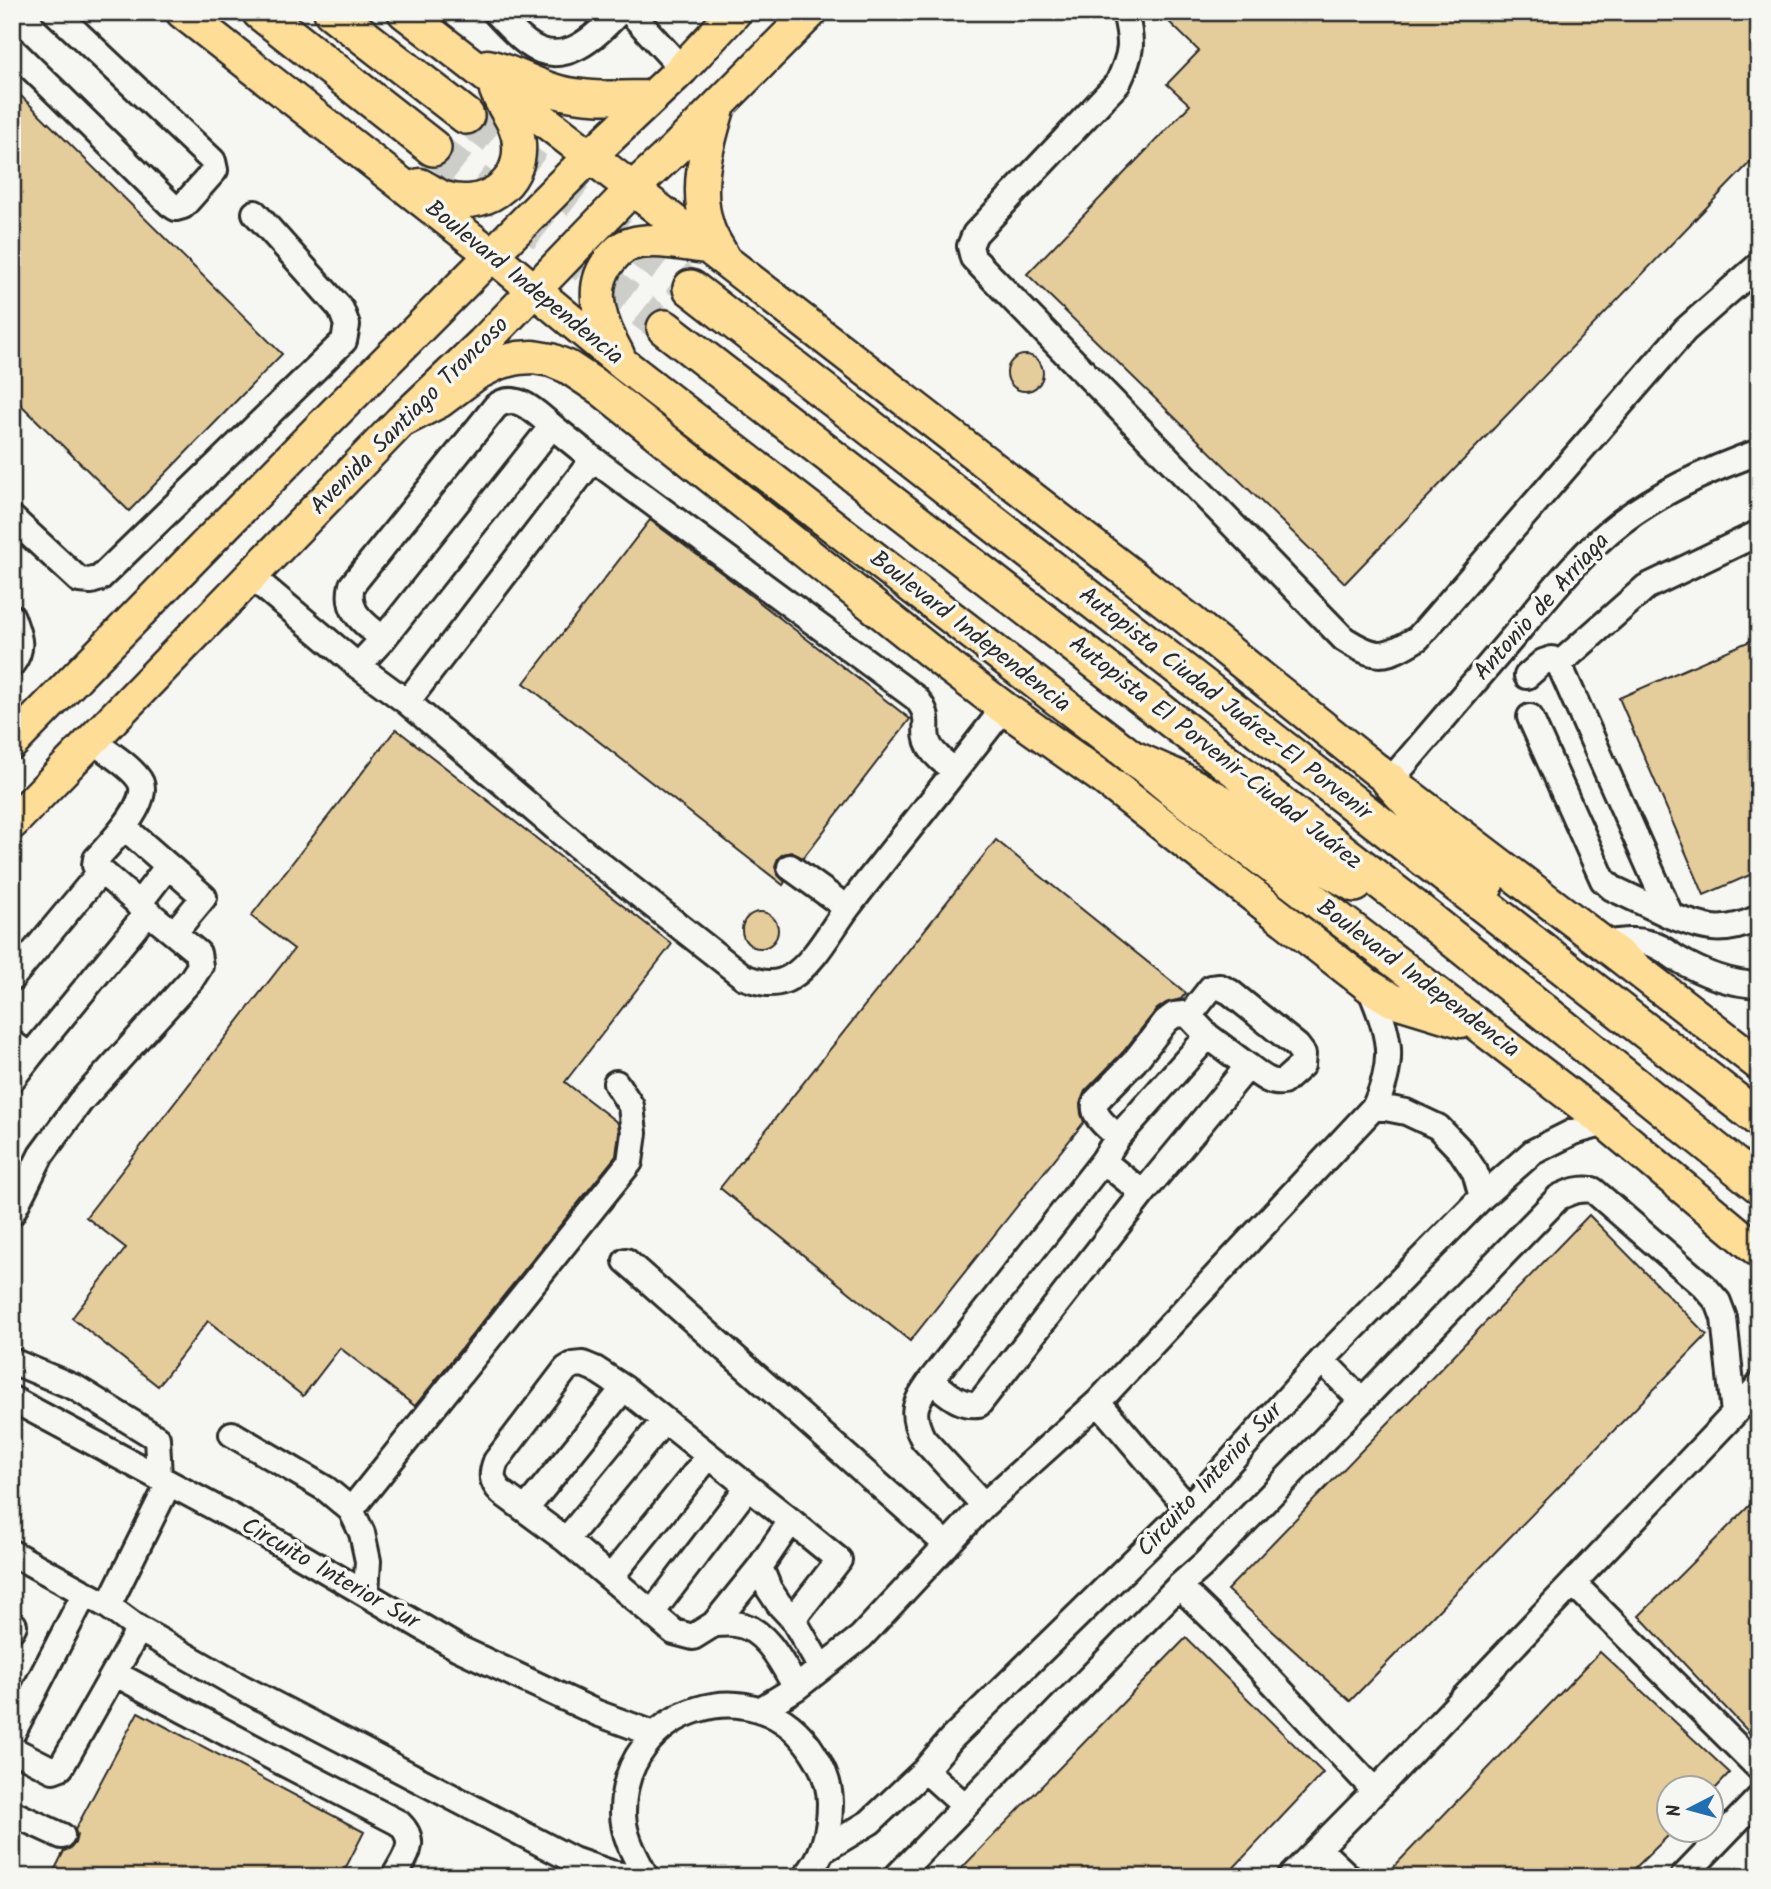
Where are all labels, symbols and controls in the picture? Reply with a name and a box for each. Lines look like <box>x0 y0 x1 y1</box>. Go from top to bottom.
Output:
street label: Boulevard Independencia <box>416 190 632 376</box>
street label: Avenida Santiago Troncoso <box>301 307 519 525</box>
street label: Antonio de Arriaga <box>1464 524 1620 690</box>
street label: Boulevard Independencia <box>861 541 1079 723</box>
street label: Autopista Ciudad Juárez-El Porvenir <box>1070 577 1382 833</box>
street label: Autopista El Porvenir-Ciudad Juárez <box>1060 626 1370 880</box>
street label: Boulevard Independencia <box>1308 889 1528 1069</box>
street label: Circuito Interior Sur <box>1127 1392 1294 1567</box>
street label: Circuito Interior Sur <box>233 1507 428 1642</box>
north arrow <box>1656 1773 1726 1843</box>
text: N <box>1660 1803 1691 1818</box>

